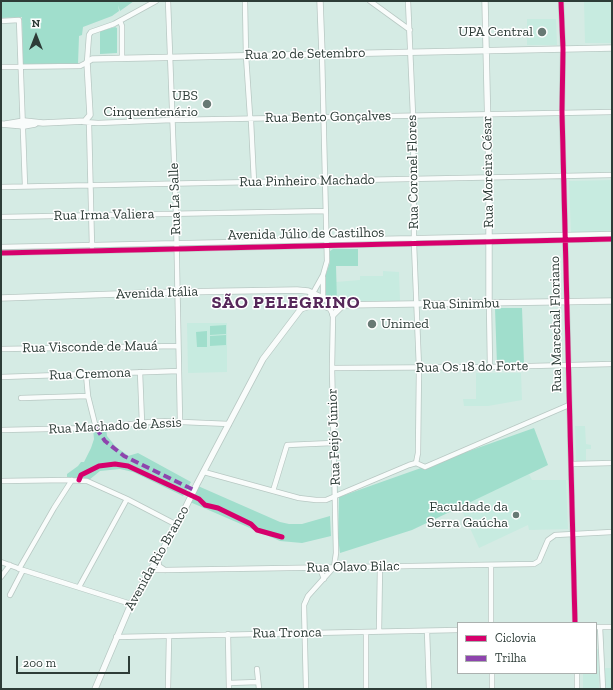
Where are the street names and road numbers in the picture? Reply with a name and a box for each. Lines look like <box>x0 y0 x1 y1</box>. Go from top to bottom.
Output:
street label: Rua 20 de Setembro <box>244 45 366 63</box>
street label: Rua Bento Gonçalves <box>265 107 391 127</box>
street label: Rua Coronel Flores <box>404 115 422 229</box>
street label: Rua Moreira César <box>479 116 497 228</box>
street label: Rua La Salle <box>165 163 185 235</box>
street label: Rua Pinheiro Machado <box>239 171 375 191</box>
street label: Rua Irma Valiera <box>54 206 154 224</box>
street label: Avenida Júlio de Castilhos <box>227 224 385 244</box>
street label: Rua Marechal Floriano <box>546 256 566 392</box>
street label: Avenida Itália <box>116 283 198 303</box>
street label: Rua Sinimbu <box>422 295 500 313</box>
street label: Rua Visconde de Mauá <box>22 337 158 357</box>
street label: Rua Os 18 do Forte <box>416 358 528 376</box>
street label: Rua Cremona <box>49 364 131 384</box>
street label: Rua Feijó Júnior <box>324 388 344 486</box>
street label: Rua Machado de Assis <box>48 414 182 438</box>
street label: Avenida Rio Branco <box>121 503 193 613</box>
street label: Rua Olavo Bilac <box>306 558 400 576</box>
street label: Rua Tronca <box>252 624 322 642</box>

